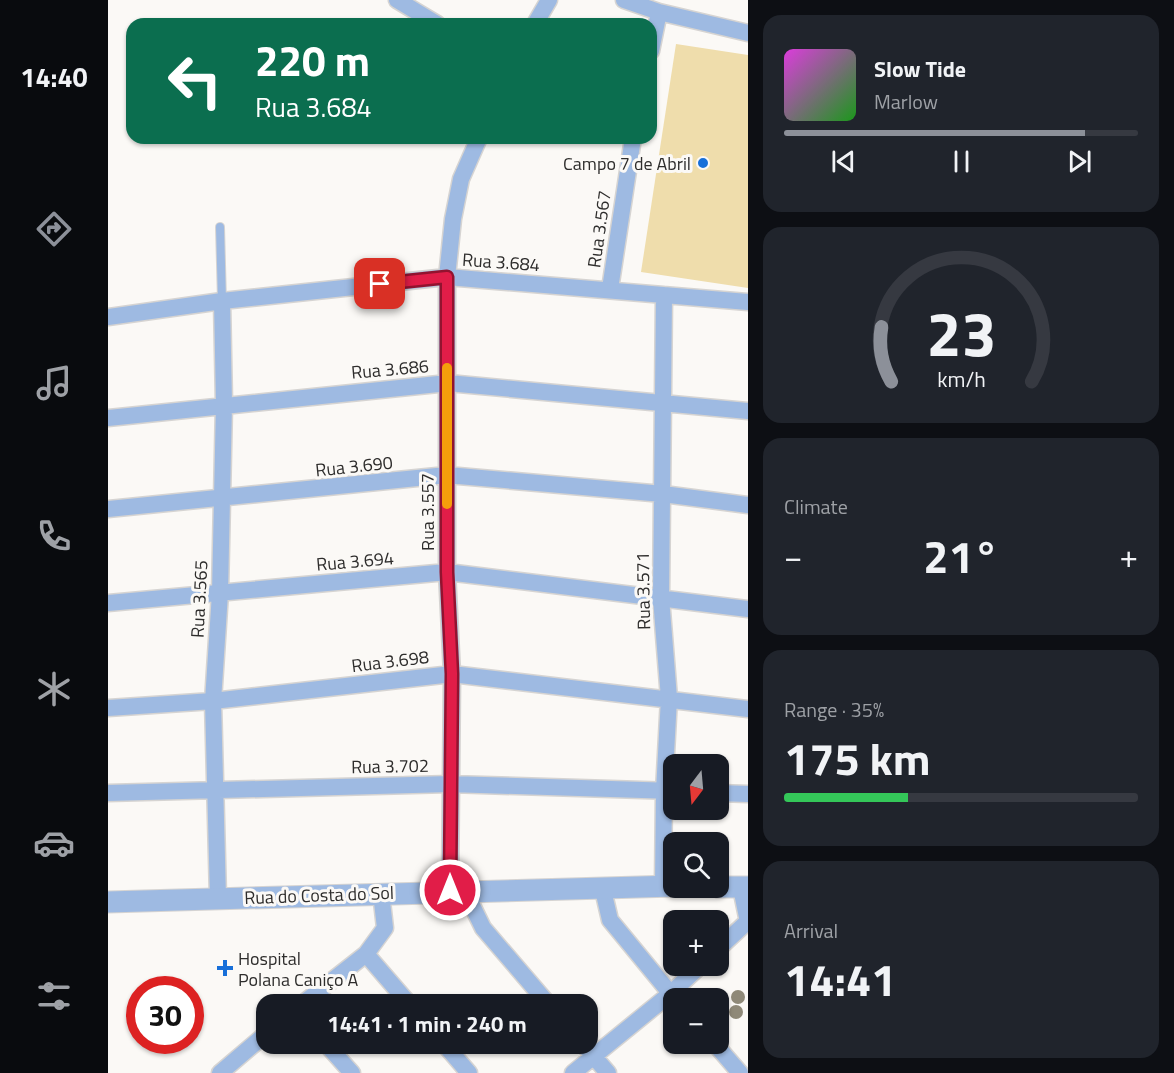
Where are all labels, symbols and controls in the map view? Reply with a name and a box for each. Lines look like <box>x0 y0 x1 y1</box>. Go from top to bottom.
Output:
text: 220 m <box>255 28 370 92</box>
icon: left <box>156 42 234 120</box>
text: Slow Tide <box>874 52 966 86</box>
text: 14:40 <box>20 56 88 97</box>
text: Rua 3.684 <box>255 86 372 127</box>
text: Marlow <box>874 86 938 117</box>
icon: previous <box>827 145 860 178</box>
icon: pause <box>945 145 978 178</box>
icon: next <box>1063 145 1096 178</box>
place label: Campo 7 de Abril <box>563 150 691 177</box>
marker: Campo 7 de Abril <box>696 156 710 170</box>
street label: Rua 3.567 <box>580 189 618 269</box>
icon: directions <box>33 208 75 250</box>
street label: Rua 3.684 <box>461 246 541 278</box>
pin <box>354 258 405 309</box>
icon: arrive <box>363 267 396 300</box>
text: 23 <box>926 285 996 380</box>
street label: Rua 3.686 <box>350 352 430 386</box>
icon: music <box>33 362 75 404</box>
text: km/h <box>937 363 985 395</box>
street label: Rua 3.690 <box>314 449 394 483</box>
street label: Rua 3.557 <box>414 473 441 551</box>
text: Climate <box>784 491 848 522</box>
icon: phone <box>33 515 75 557</box>
text: 21° <box>923 522 999 590</box>
text: − <box>784 531 802 581</box>
text: + <box>1120 531 1138 581</box>
street label: Rua 3.694 <box>315 544 395 578</box>
street label: Rua 3.571 <box>629 552 657 630</box>
street label: Rua 3.565 <box>183 559 215 639</box>
street label: Rua 3.698 <box>350 643 430 679</box>
icon: climate <box>33 668 75 710</box>
text: Range · 35% <box>784 694 884 725</box>
text: 175 km <box>784 724 930 792</box>
street label: Rua 3.702 <box>351 752 429 780</box>
north arrow <box>663 754 729 820</box>
map controls <box>663 754 729 1054</box>
icon: car <box>33 822 75 864</box>
button: search <box>663 832 729 898</box>
position arrow <box>418 858 482 922</box>
street label: Rua do Costa do Sol <box>244 879 394 911</box>
button: + <box>663 910 729 976</box>
text: Arrival <box>784 915 838 946</box>
place label: Hospital Polana Caniço A <box>238 945 359 993</box>
text: 14:41 <box>784 945 896 1013</box>
marker: Hospital Polana Caniço A <box>216 959 234 977</box>
icon: filters <box>33 975 75 1017</box>
speed limit sign: 30 <box>126 976 204 1054</box>
button: − <box>663 988 729 1054</box>
text: 14:41 · 1 min · 240 m <box>327 1007 527 1041</box>

